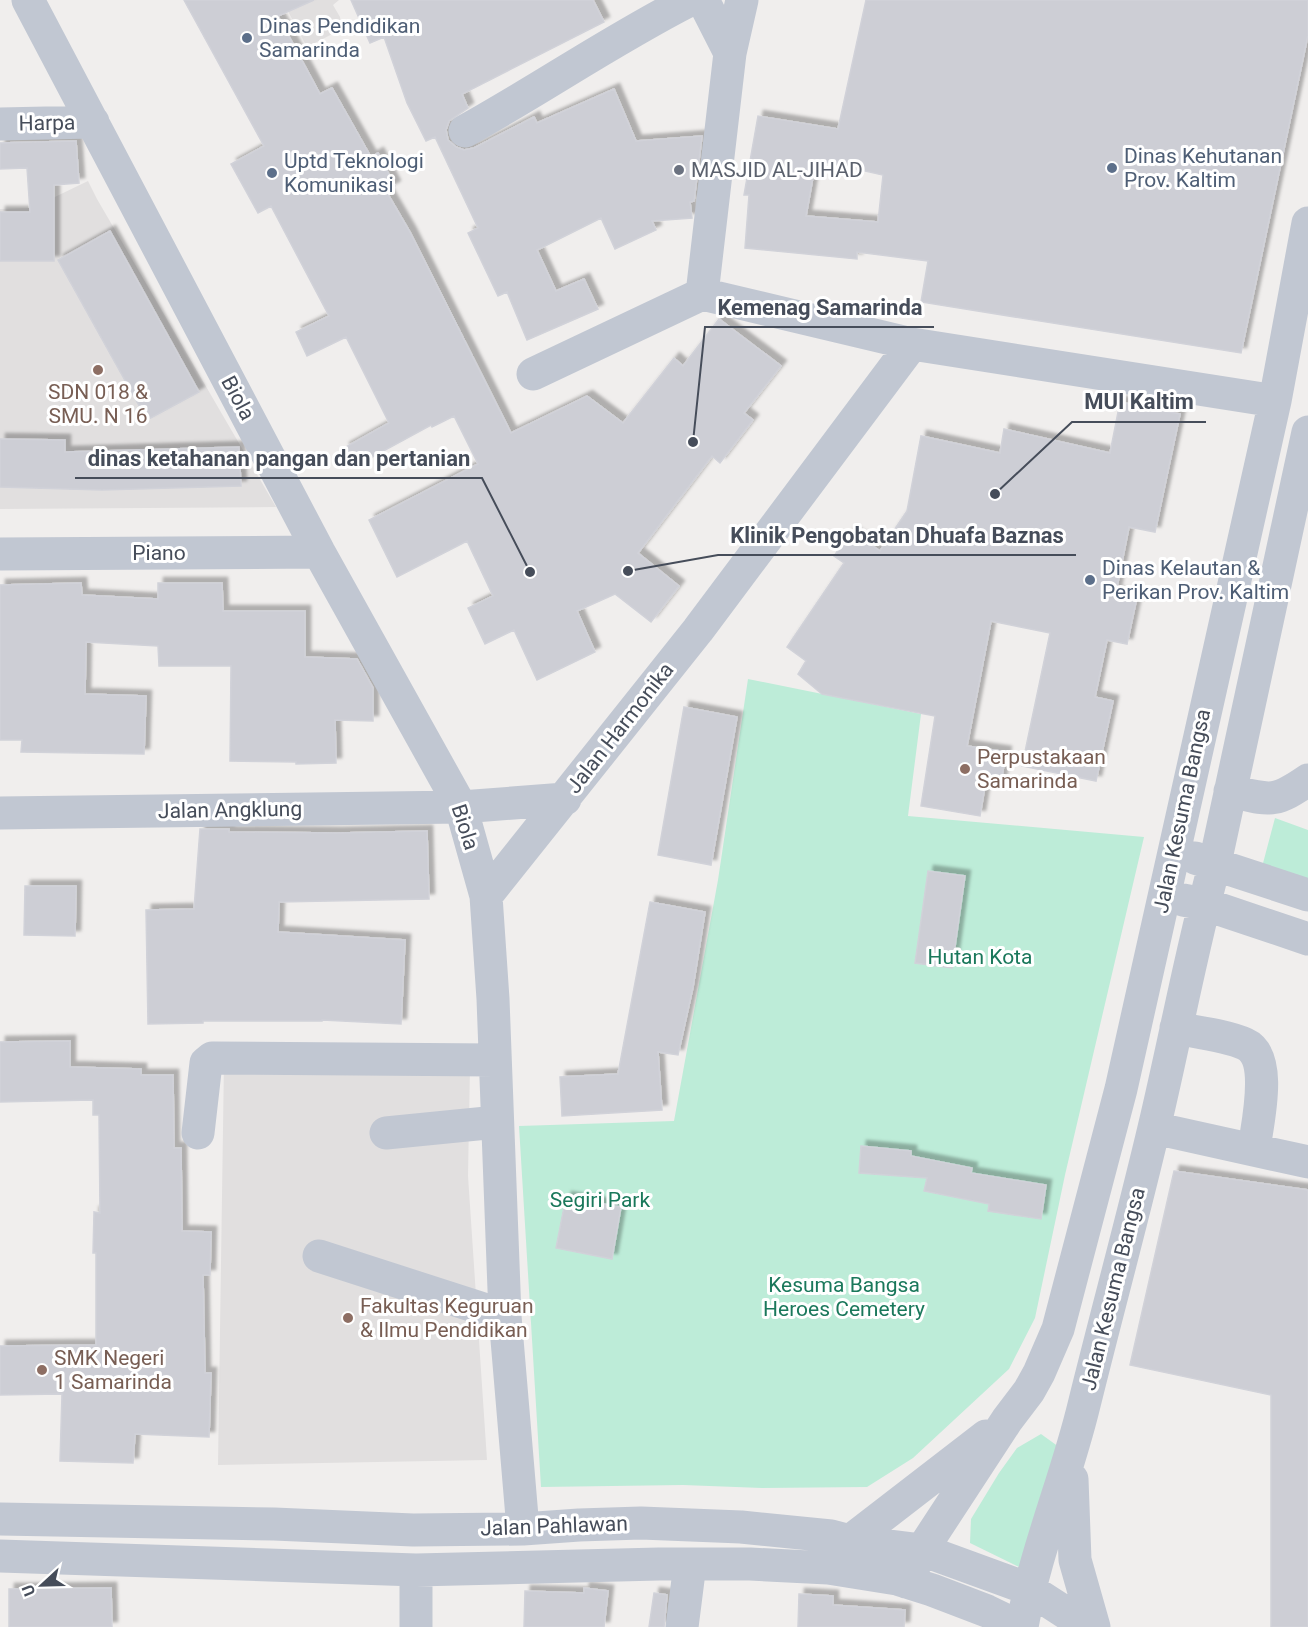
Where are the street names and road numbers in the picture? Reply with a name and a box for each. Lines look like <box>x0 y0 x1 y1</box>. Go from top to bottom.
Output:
street label: Harpa <box>18 111 76 135</box>
street label: Biola <box>216 372 260 424</box>
street label: Piano <box>132 541 186 565</box>
street label: Jalan Harmonika <box>562 658 678 798</box>
street label: Jalan Kesuma Bangsa <box>1149 707 1215 915</box>
street label: Jalan Angklung <box>158 797 302 823</box>
street label: Biola <box>446 801 484 853</box>
street label: Jalan Kesuma Bangsa <box>1076 1185 1150 1393</box>
street label: Jalan Pahlawan <box>480 1511 628 1541</box>

